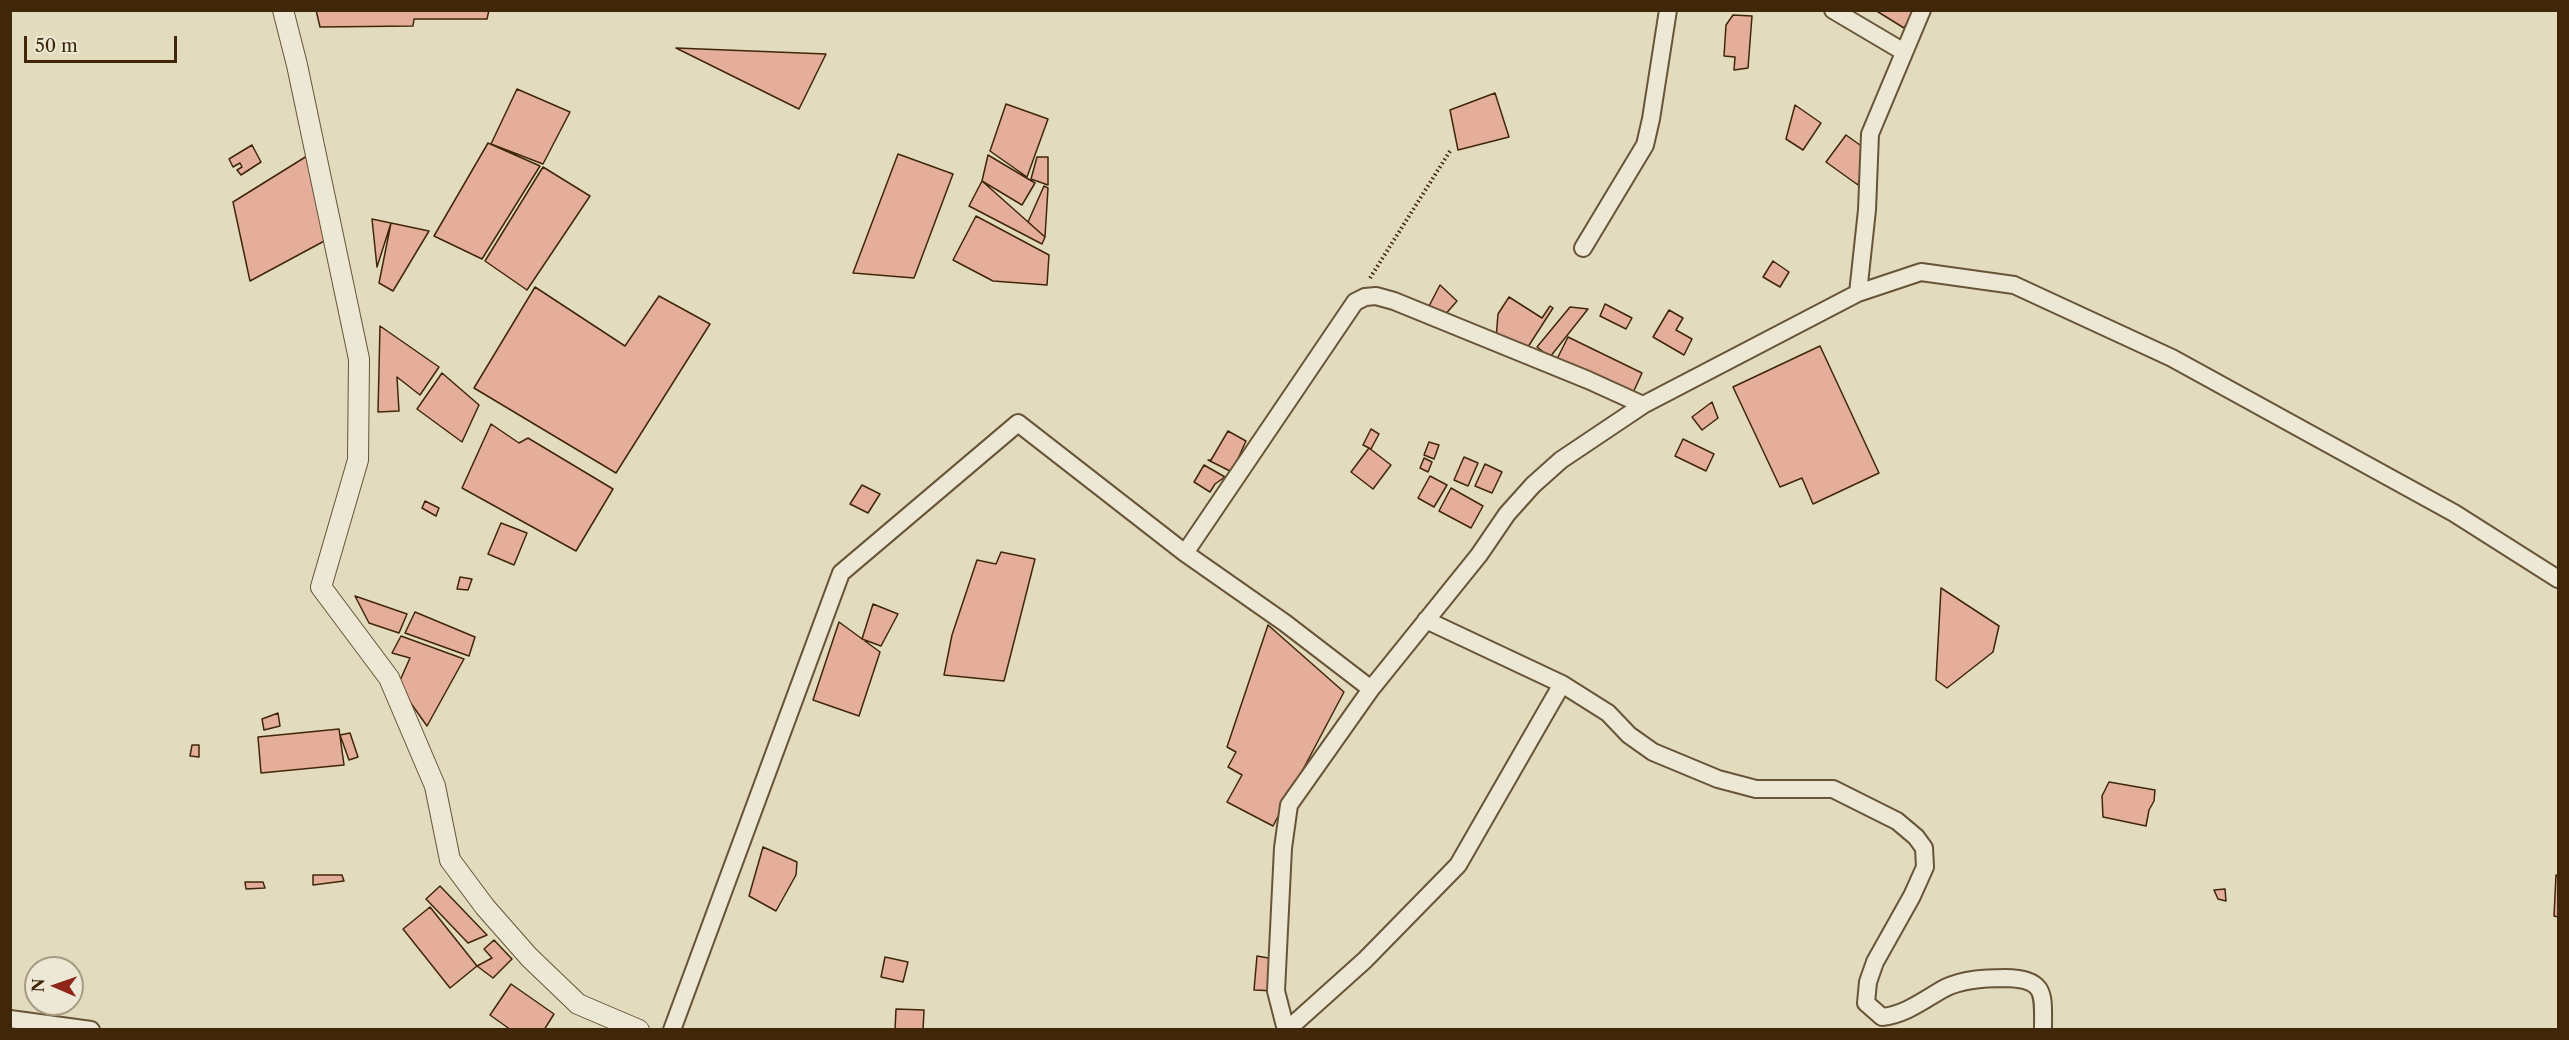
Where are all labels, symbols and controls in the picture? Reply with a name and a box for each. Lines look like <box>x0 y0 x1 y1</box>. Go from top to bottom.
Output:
scale bar <box>27 24 180 62</box>
text: 50 m <box>35 35 78 57</box>
north arrow <box>24 956 84 1016</box>
text: N <box>28 978 48 993</box>

